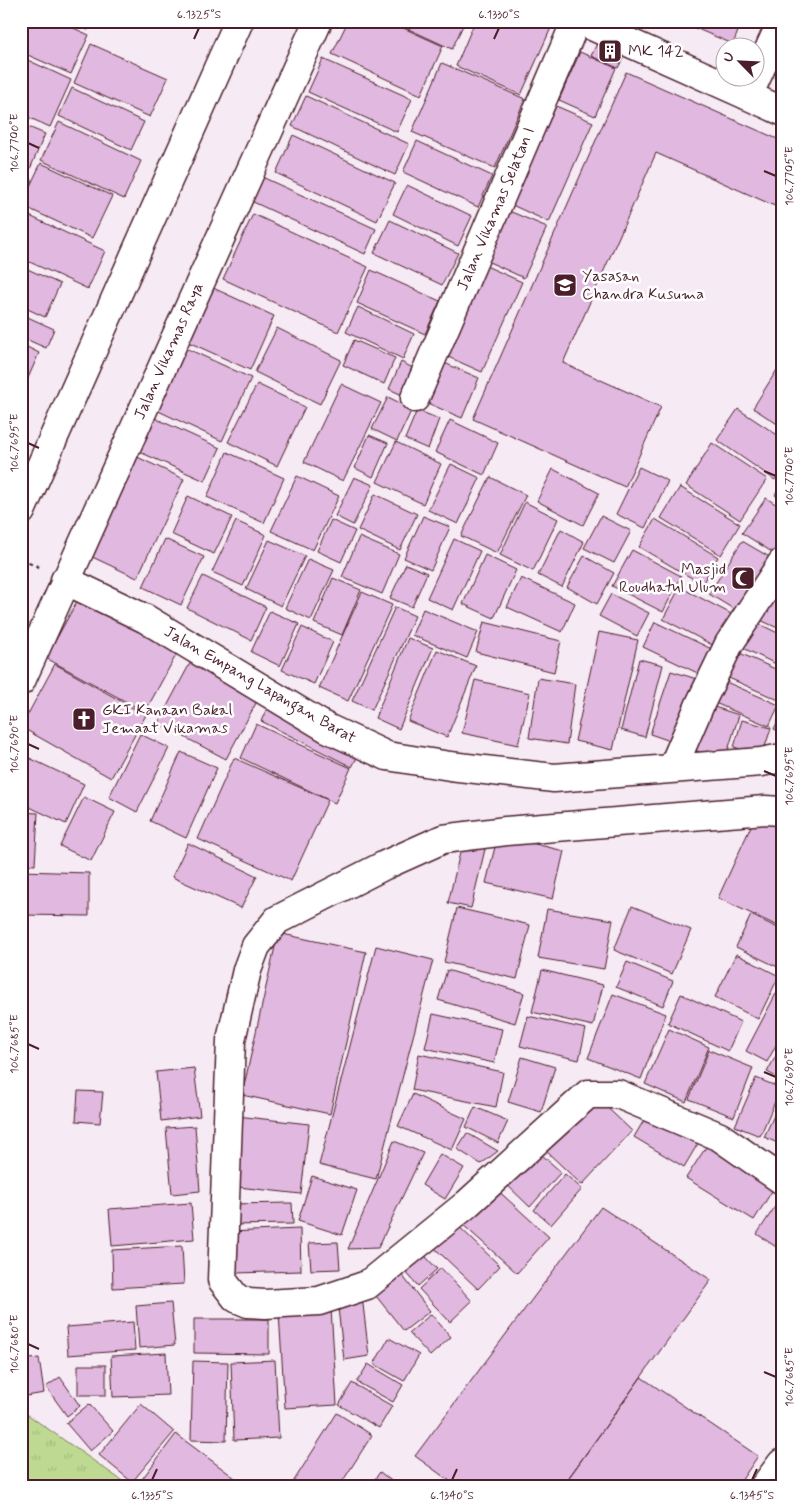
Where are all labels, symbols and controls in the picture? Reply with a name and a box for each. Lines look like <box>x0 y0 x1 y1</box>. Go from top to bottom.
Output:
text: 6.1325°S <box>177 7 222 23</box>
text: 6.1330°S <box>478 7 520 23</box>
building icon: MK 142 <box>597 38 623 64</box>
north arrow <box>716 38 766 88</box>
place label: MK 142 <box>628 41 684 62</box>
text: U <box>719 49 739 65</box>
text: 106.7700°E <box>7 113 23 173</box>
street label: Jalan Vikamas Selatan I <box>452 124 540 294</box>
text: 106.7705°E <box>782 146 798 206</box>
place label: Yasasan Chandra Kusuma <box>582 266 704 305</box>
school or university icon: Yasasan Chandra Kusuma <box>552 272 578 298</box>
street label: Jalan Vikamas Raya <box>129 279 209 423</box>
text: 106.7695°E <box>7 413 23 473</box>
text: 106.7700°E <box>782 446 798 506</box>
place label: Masjid Roudhatul Ulum <box>619 559 726 598</box>
mosque icon: Masjid Roudhatul Ulum <box>730 565 756 591</box>
street label: Jalan Empang Lapangan Barat <box>160 621 360 750</box>
place label: GKI Kanaan Bakal Jemaat Vikamas <box>102 700 232 739</box>
church icon: GKI Kanaan Bakal Jemaat Vikamas <box>71 706 97 732</box>
text: 106.7690°E <box>7 715 23 773</box>
text: 106.7695°E <box>782 746 798 806</box>
text: 106.7685°E <box>7 1014 23 1074</box>
text: 106.7690°E <box>782 1048 798 1106</box>
text: 106.7680°E <box>7 1315 23 1373</box>
text: 106.7685°E <box>782 1347 798 1407</box>
text: 6.1335°S <box>131 1488 173 1504</box>
text: 6.1340°S <box>430 1488 474 1504</box>
text: 6.1345°S <box>730 1488 775 1504</box>

